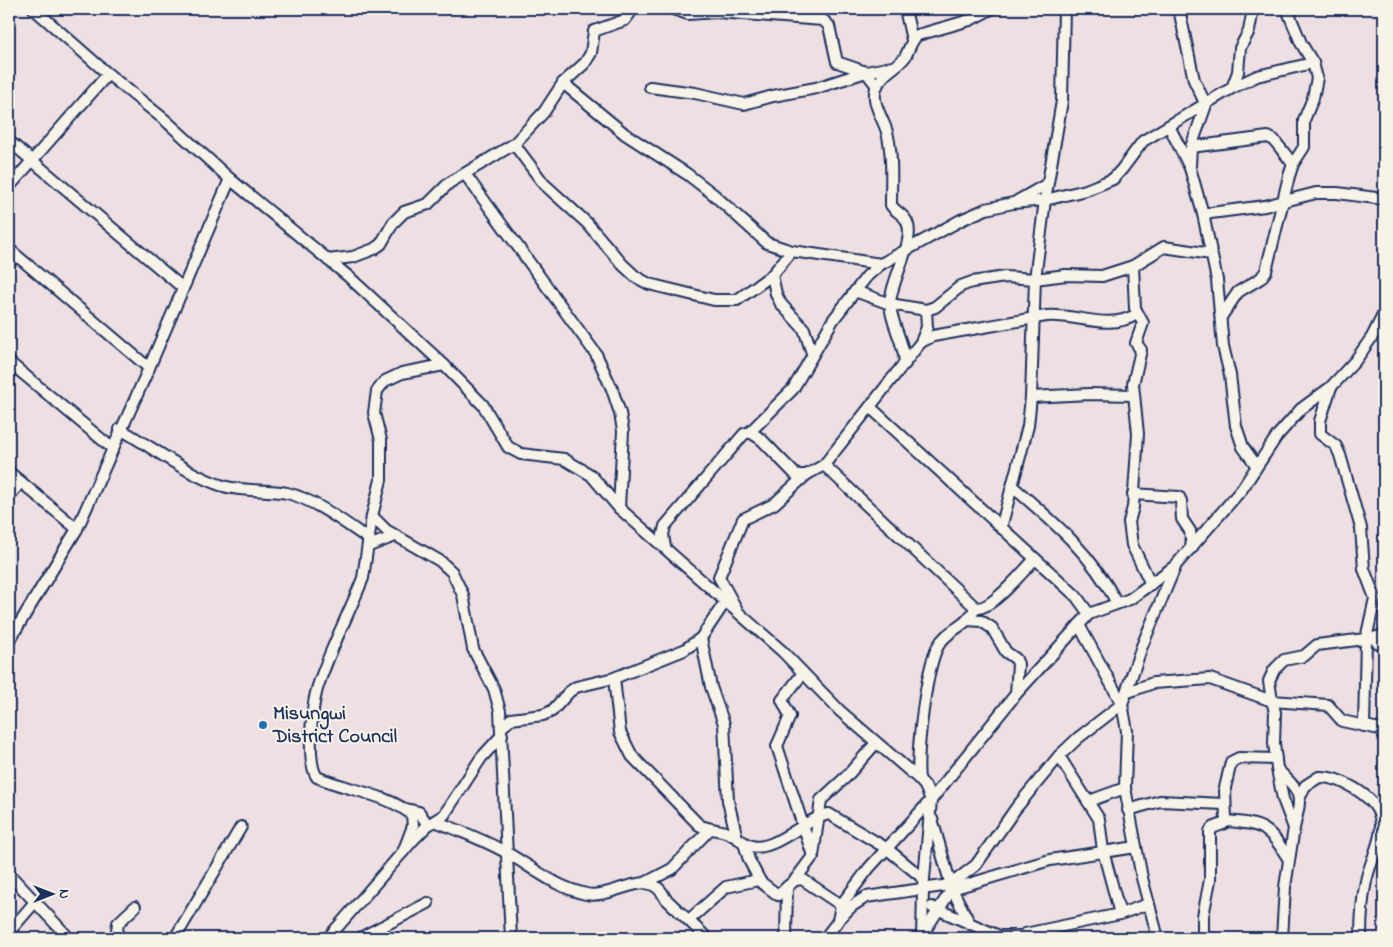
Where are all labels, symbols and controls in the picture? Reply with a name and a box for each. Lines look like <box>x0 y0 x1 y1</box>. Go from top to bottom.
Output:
place label: Misungwi District Council <box>272 700 397 752</box>
marker: Misungwi District Council <box>257 719 269 731</box>
north arrow <box>28 870 78 920</box>
text: N <box>53 889 74 899</box>

